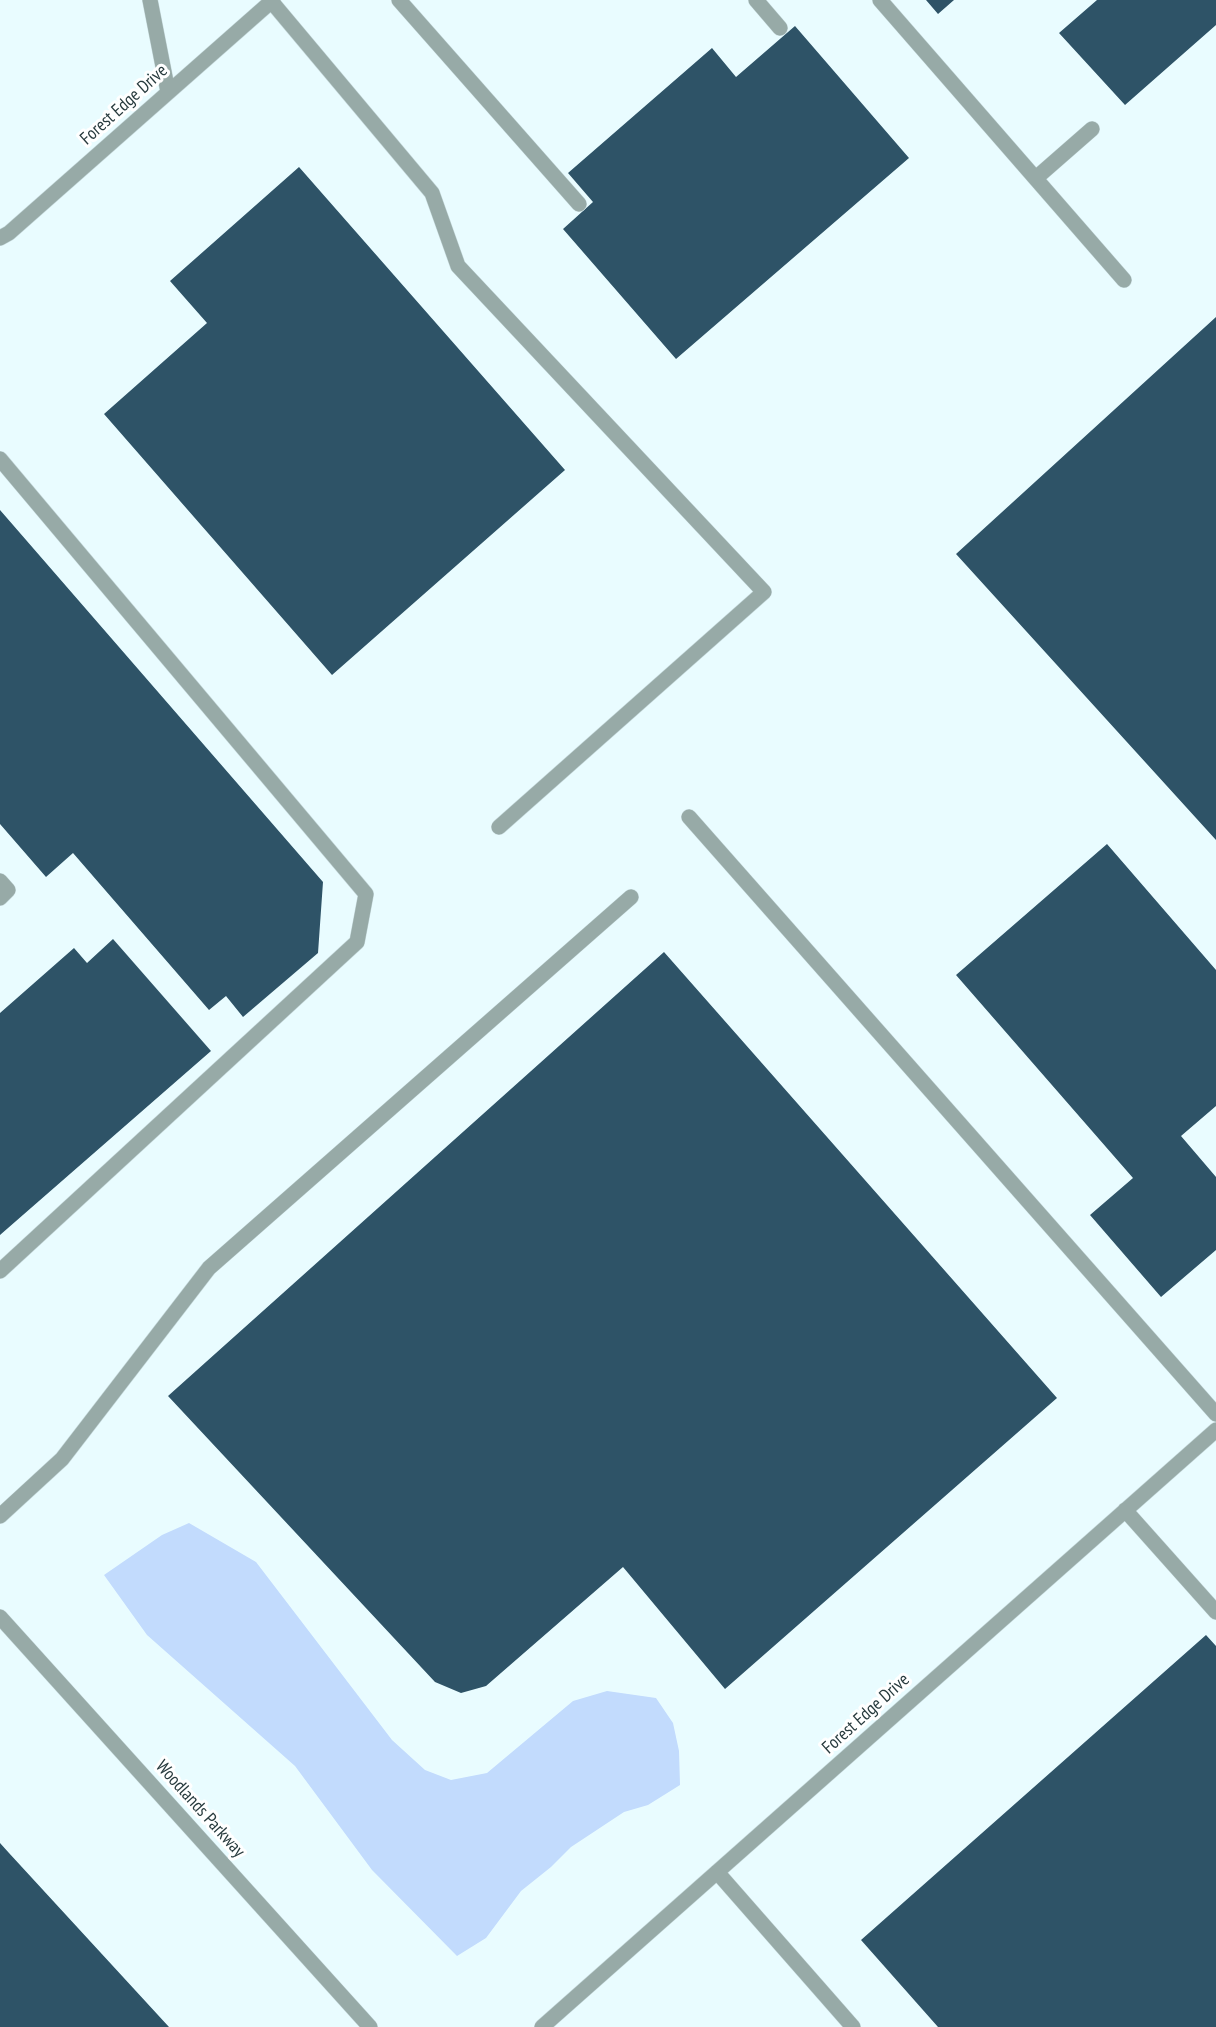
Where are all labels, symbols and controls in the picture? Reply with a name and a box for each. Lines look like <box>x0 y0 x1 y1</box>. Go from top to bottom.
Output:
street label: Forest Edge Drive <box>76 60 172 150</box>
street label: Forest Edge Drive <box>818 1669 914 1759</box>
street label: Woodlands Parkway <box>151 1756 249 1862</box>

